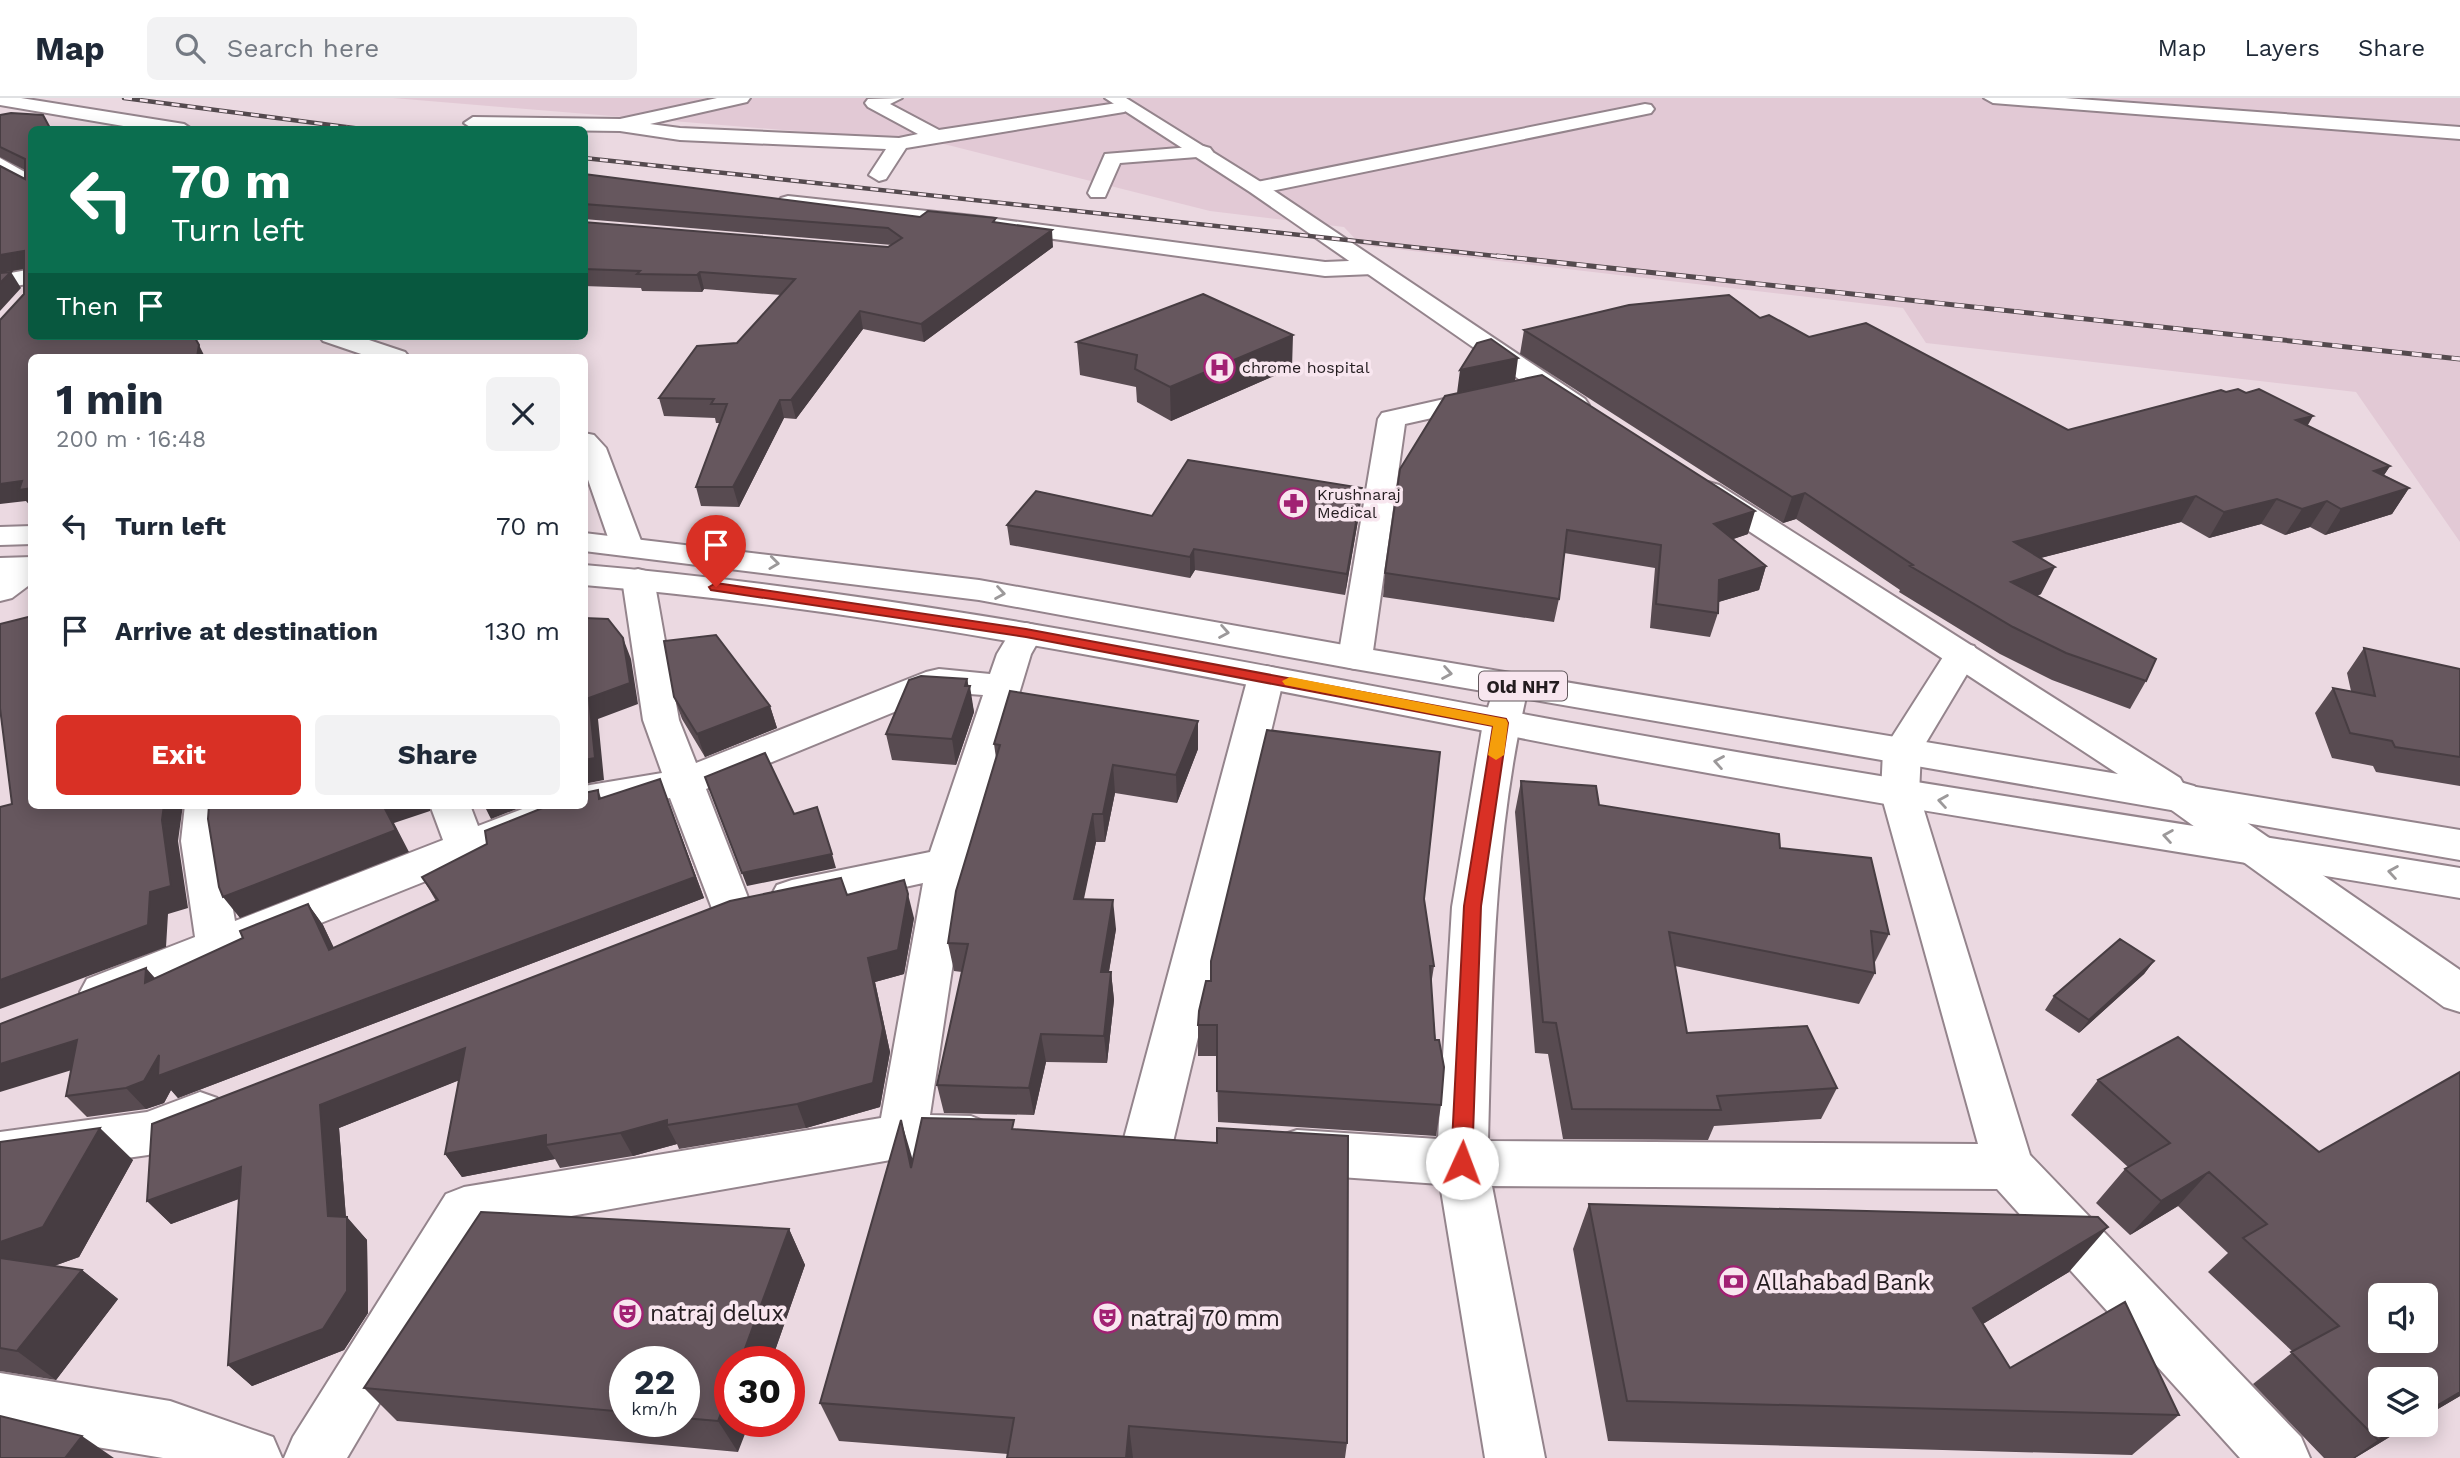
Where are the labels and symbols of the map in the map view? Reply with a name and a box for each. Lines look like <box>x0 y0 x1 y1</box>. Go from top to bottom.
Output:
hospital icon: chrome hospital <box>1202 350 1236 384</box>
place label: chrome hospital <box>1242 358 1370 377</box>
place label: Krushnaraj Medical <box>1317 485 1401 522</box>
pharmacy icon: Krushnaraj Medical <box>1277 486 1311 520</box>
pin <box>686 515 746 587</box>
one-way arrow <box>768 555 780 570</box>
one-way arrow <box>994 585 1005 600</box>
one-way arrow <box>1218 624 1230 639</box>
one-way arrow <box>1441 665 1453 680</box>
road number: Old NH7 <box>1479 672 1567 700</box>
one-way arrow <box>1713 755 1725 770</box>
one-way arrow <box>1937 794 1949 809</box>
one-way arrow <box>2162 829 2174 844</box>
one-way arrow <box>2387 865 2399 880</box>
position arrow <box>1425 1126 1499 1200</box>
bank icon: Allahabad Bank <box>1716 1265 1750 1299</box>
place label: Allahabad Bank <box>1756 1269 1931 1296</box>
theatre icon: natraj delux <box>610 1296 644 1330</box>
place label: natraj delux <box>650 1300 784 1327</box>
theatre icon: natraj 70 mm <box>1090 1301 1124 1335</box>
place label: natraj 70 mm <box>1130 1305 1280 1332</box>
speed limit sign: 30 <box>714 1346 805 1437</box>

